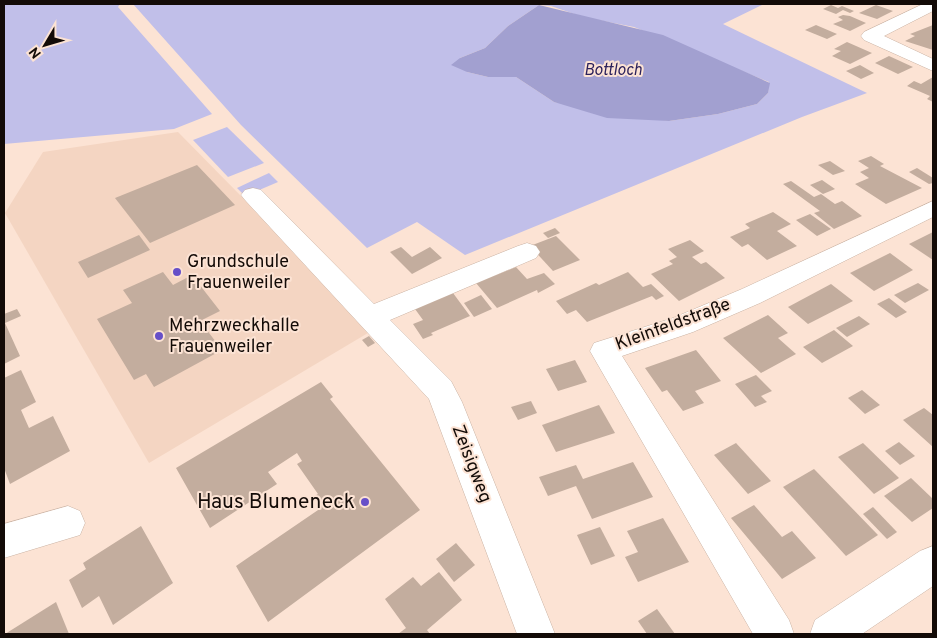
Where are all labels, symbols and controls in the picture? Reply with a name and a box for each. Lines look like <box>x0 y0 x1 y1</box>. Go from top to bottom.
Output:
north arrow <box>20 20 70 70</box>
text: N <box>26 43 46 61</box>
water label: Bottloch <box>584 61 642 81</box>
place label: Grundschule Frauenweiler <box>187 251 290 295</box>
marker: Grundschule Frauenweiler <box>171 266 183 278</box>
street label: Kleinfeldstraße <box>612 293 734 357</box>
place label: Mehrzweckhalle Frauenweiler <box>169 315 299 359</box>
marker: Mehrzweckhalle Frauenweiler <box>153 330 165 342</box>
street label: Zeisigweg <box>446 422 496 506</box>
place label: Haus Blumeneck <box>197 489 355 516</box>
marker: Haus Blumeneck <box>359 496 371 508</box>

